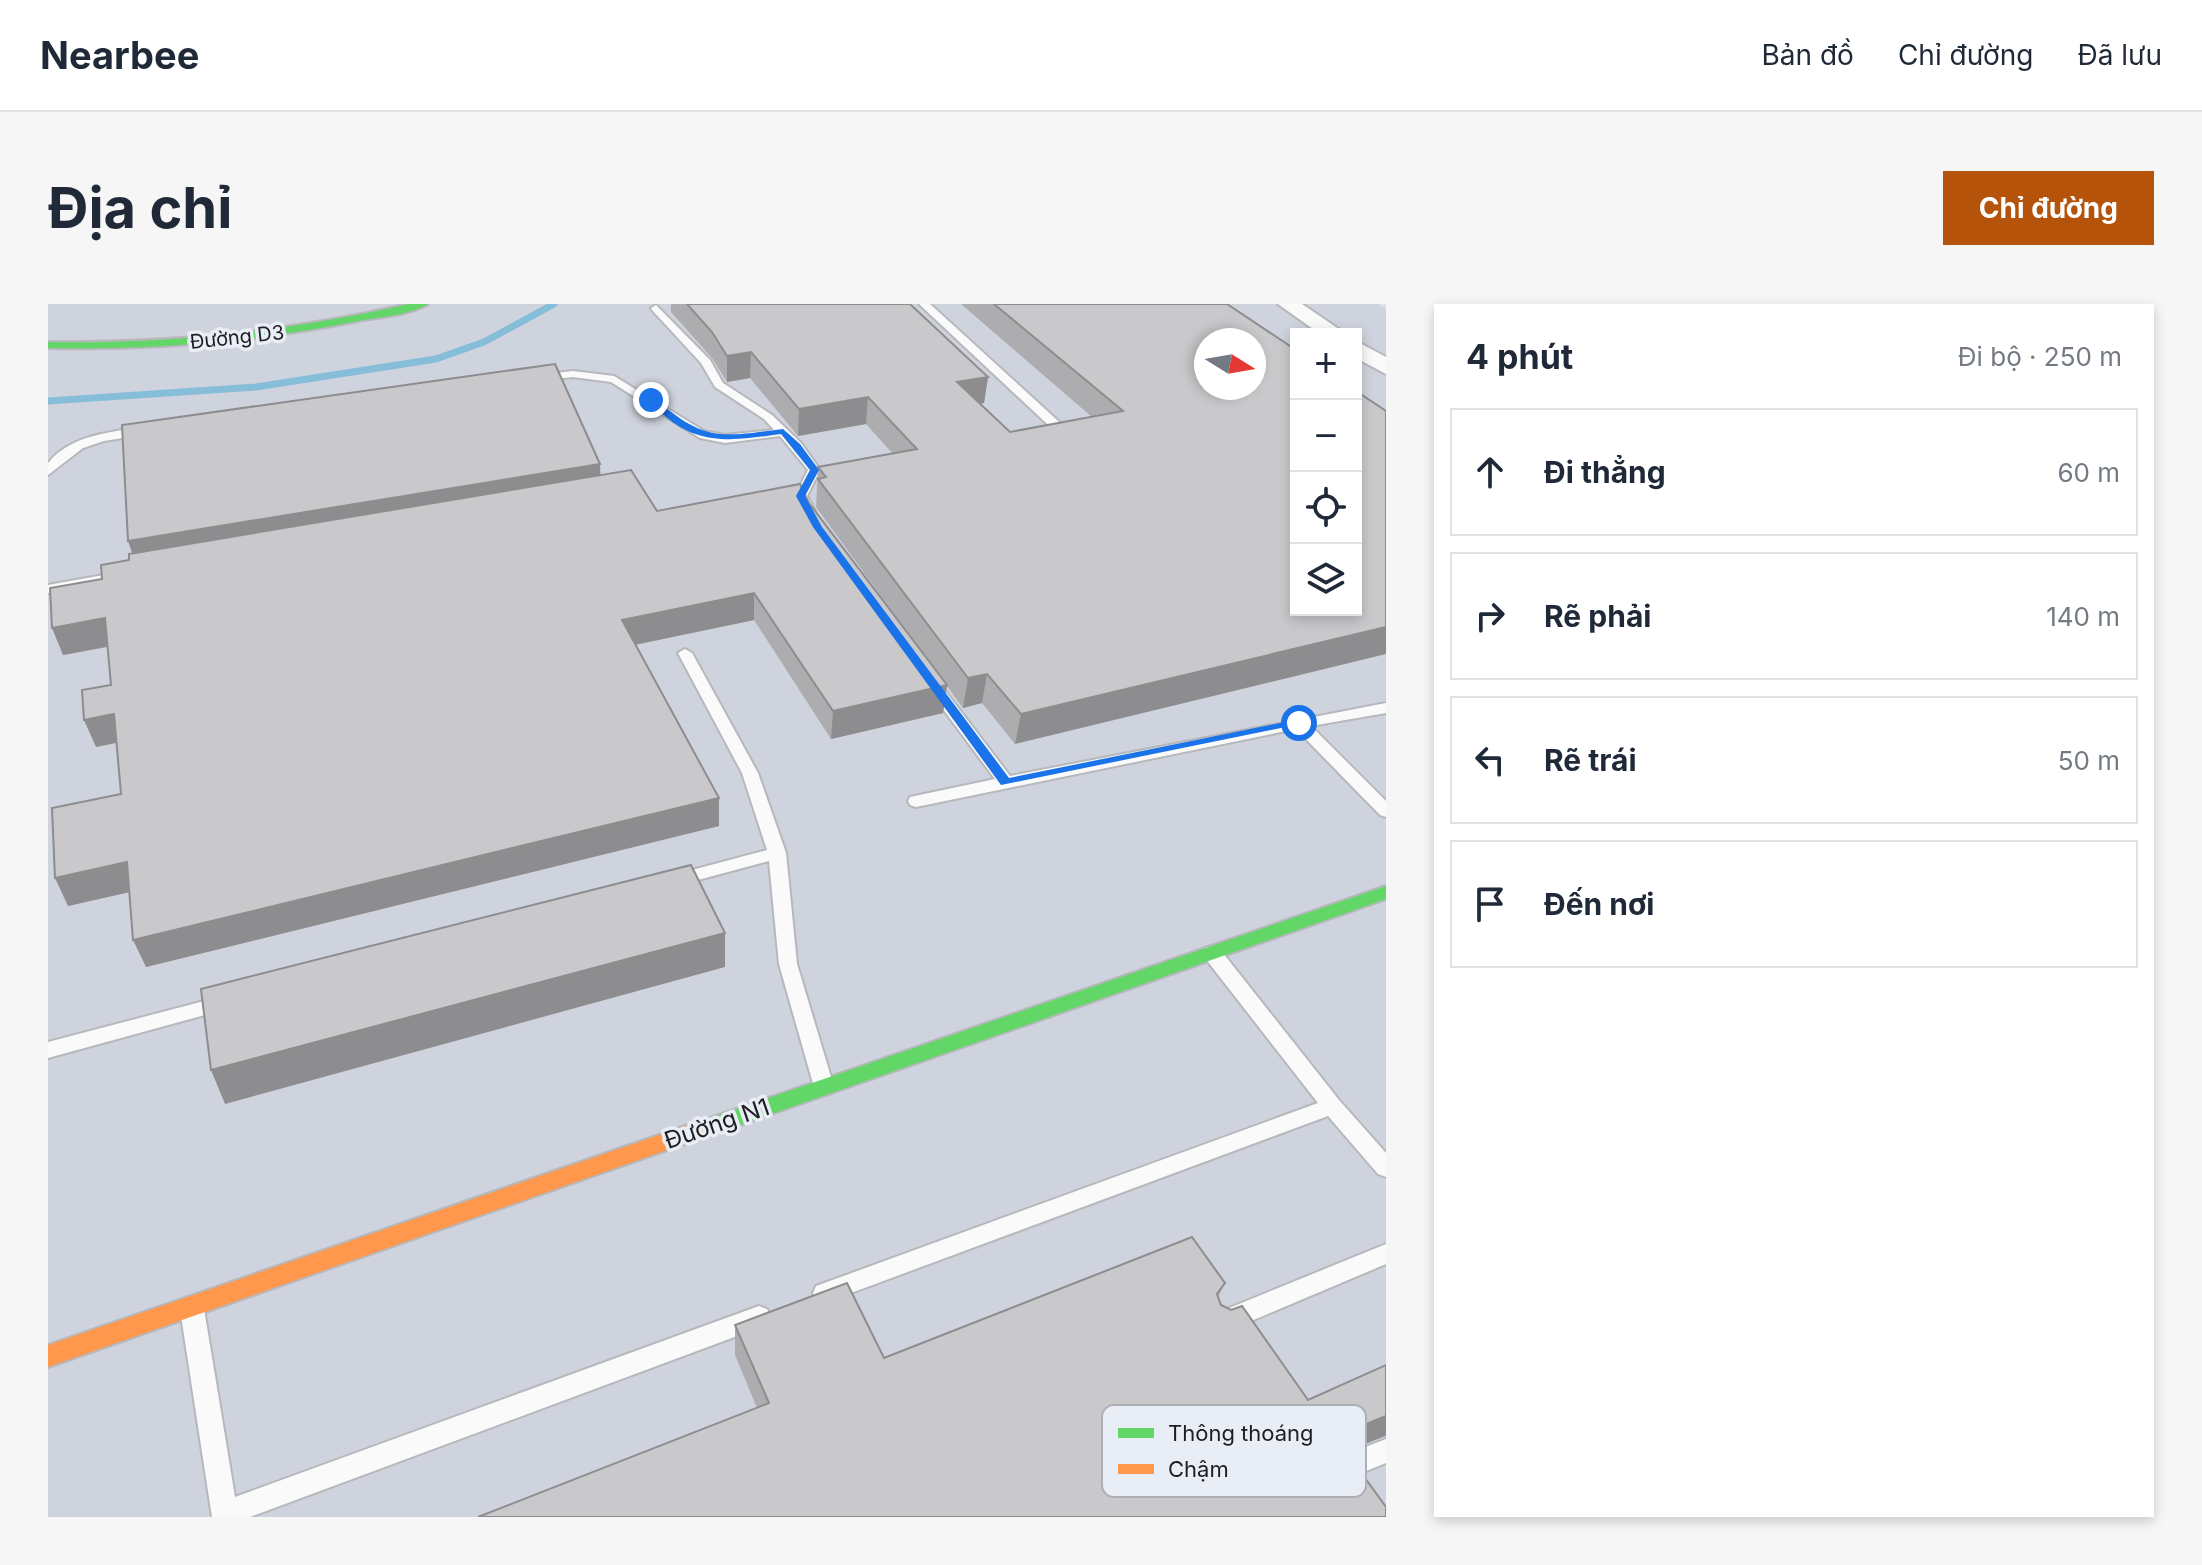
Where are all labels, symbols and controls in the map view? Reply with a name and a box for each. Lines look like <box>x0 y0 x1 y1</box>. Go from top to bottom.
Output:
text: Nearbee <box>40 32 199 78</box>
text: Bản đồ <box>1761 38 1854 72</box>
text: Chỉ đường <box>1898 38 2034 72</box>
text: Đã lưu <box>2078 38 2162 72</box>
button: Chỉ đường <box>1943 171 2154 245</box>
text: Địa chỉ <box>48 174 232 242</box>
street label: Đường D3 <box>189 320 285 354</box>
north arrow <box>1194 328 1266 400</box>
map controls <box>1290 328 1362 616</box>
button: + <box>1290 328 1362 400</box>
text: 4 phút <box>1466 336 1573 377</box>
text: Đi bộ · 250 m <box>1958 341 2122 372</box>
route end <box>633 382 669 418</box>
button: − <box>1290 400 1362 472</box>
icon: ahead <box>1468 450 1512 494</box>
text: Đi thẳng <box>1544 454 1666 490</box>
text: 60 m <box>2057 457 2120 488</box>
button: locate <box>1290 472 1362 544</box>
button: layers <box>1290 544 1362 616</box>
icon: right <box>1468 594 1512 638</box>
text: Rẽ phải <box>1544 598 1651 634</box>
text: 140 m <box>2046 601 2120 632</box>
route start <box>1281 705 1317 741</box>
icon: left <box>1468 738 1512 782</box>
text: Rẽ trái <box>1544 742 1637 778</box>
text: 50 m <box>2058 745 2120 776</box>
icon: arrive <box>1468 882 1512 926</box>
text: Đến nơi <box>1544 886 1654 922</box>
street label: Đường N1 <box>660 1092 773 1155</box>
legend <box>1102 1405 1366 1497</box>
text: Thông thoáng <box>1168 1420 1314 1446</box>
text: Chậm <box>1168 1456 1229 1482</box>

